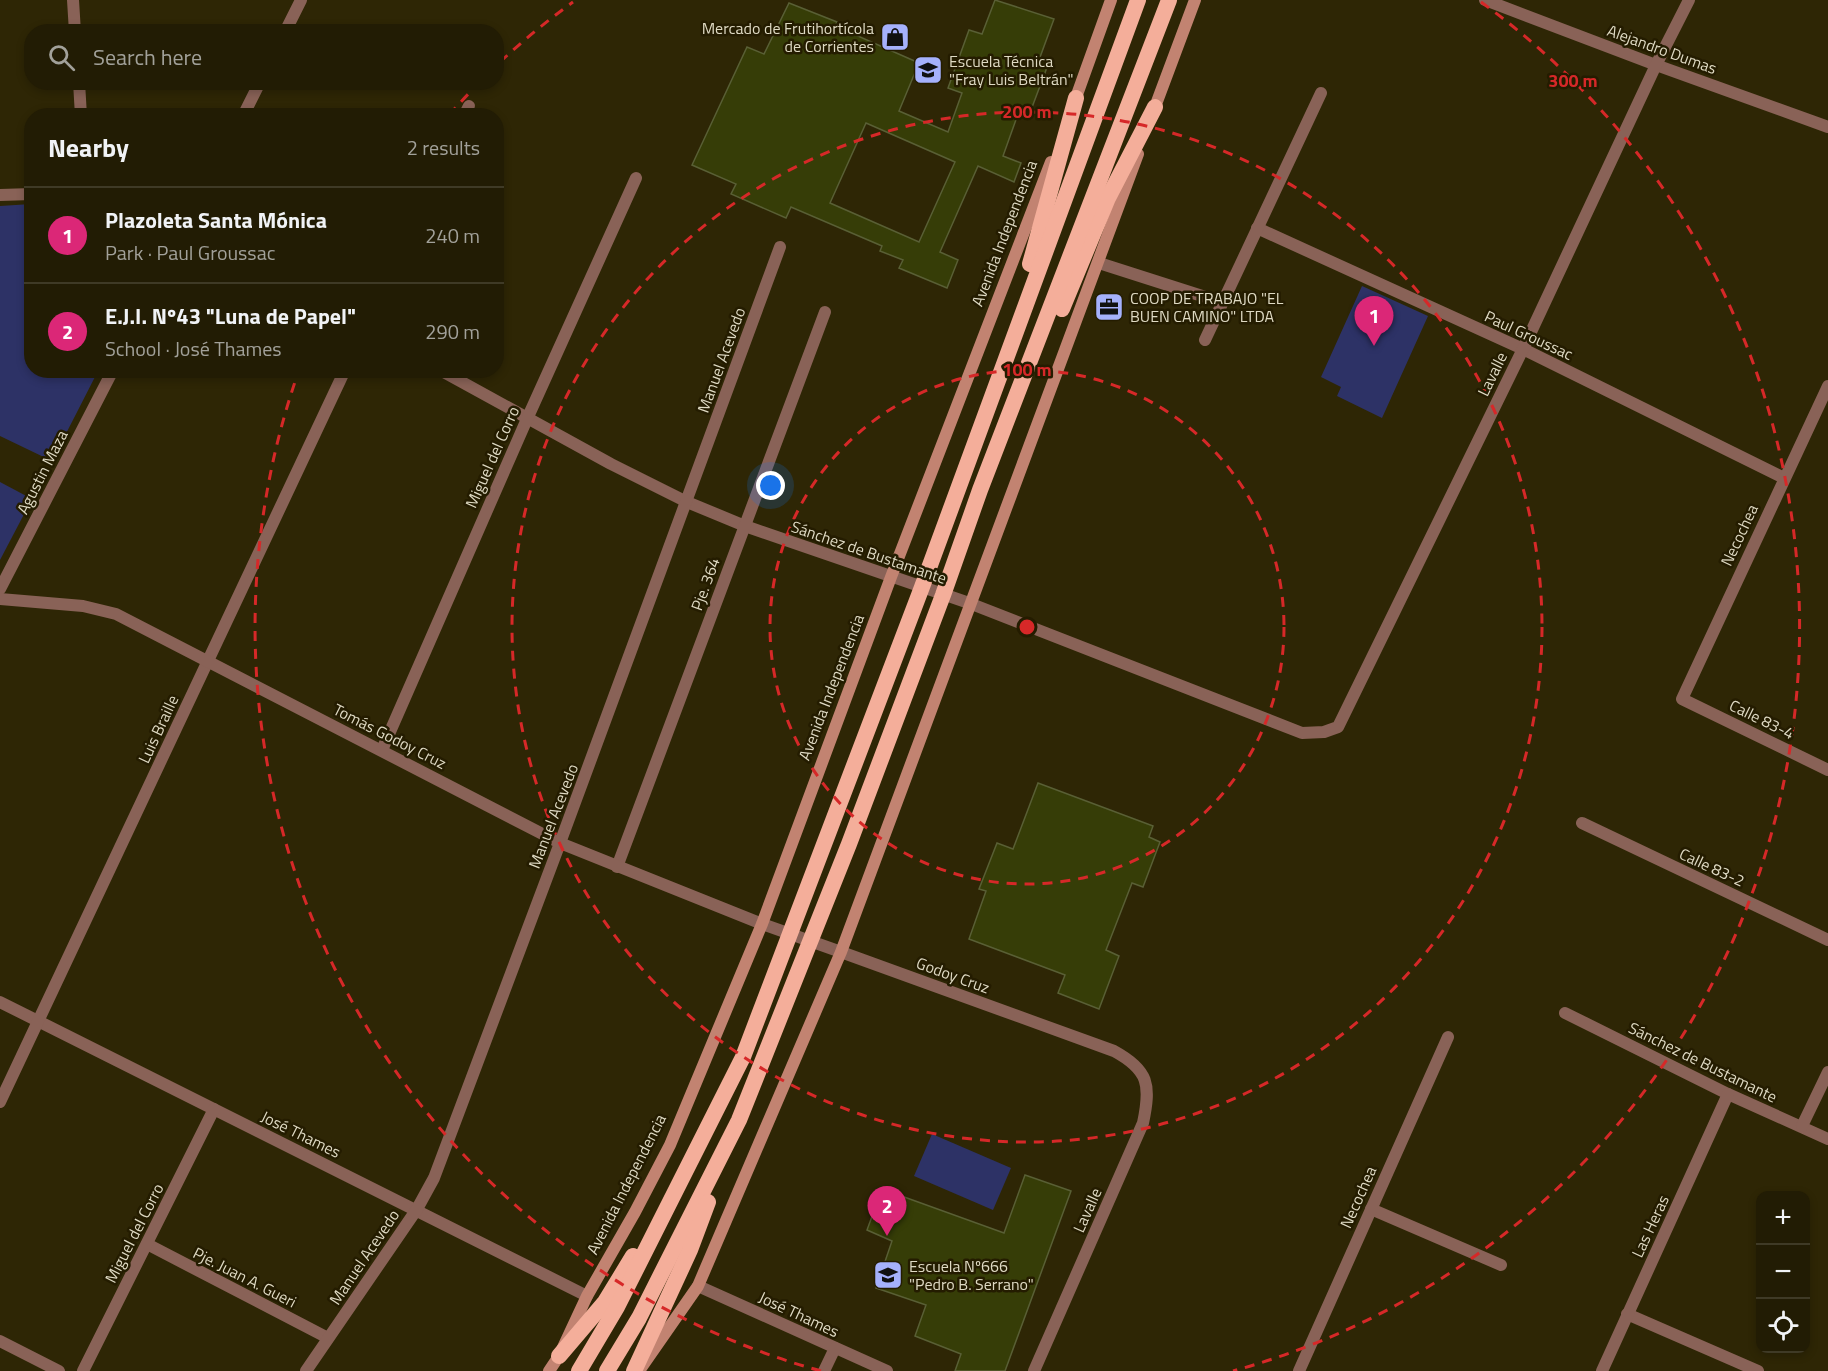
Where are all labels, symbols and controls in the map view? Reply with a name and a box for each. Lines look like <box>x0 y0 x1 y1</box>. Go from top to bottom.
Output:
place label: Mercado de Frutihortícola de Corrientes <box>702 16 874 58</box>
street label: Alejandro Dumas <box>1604 18 1720 80</box>
shop icon: Mercado de Frutihortícola de Corrientes <box>879 21 911 53</box>
search box <box>24 24 504 90</box>
text: Search here <box>93 40 202 74</box>
icon: search <box>45 41 78 74</box>
place label: Escuela Técnica "Fray Luis Beltrán" <box>949 49 1073 91</box>
school or university icon: Escuela Técnica "Fray Luis Beltrán" <box>912 54 944 86</box>
text: 300 m <box>1548 67 1598 94</box>
text: 200 m <box>1002 98 1052 125</box>
text: Nearby <box>48 128 129 167</box>
text: 2 results <box>407 132 480 163</box>
street label: Avenida Independencia <box>965 156 1043 310</box>
text: Plazoleta Santa Mónica <box>105 203 327 237</box>
text: 1 <box>62 220 73 251</box>
text: 240 m <box>425 220 480 251</box>
text: Park · Paul Groussac <box>105 237 275 268</box>
place label: COOP DE TRABAJO "EL BUEN CAMINO" LTDA <box>1130 286 1284 328</box>
office icon: COOP DE TRABAJO "EL BUEN CAMINO" LTDA <box>1093 291 1125 323</box>
pin: 1 <box>1354 296 1394 346</box>
text: E.J.I. Nº43 "Luna de Papel" <box>105 299 356 333</box>
street label: Manuel Acevedo <box>691 304 751 416</box>
street label: Paul Groussac <box>1481 304 1577 366</box>
text: 2 <box>62 316 73 347</box>
text: 290 m <box>425 316 480 347</box>
text: School · José Thames <box>105 333 282 364</box>
street label: Lavalle <box>1471 348 1513 400</box>
text: 100 m <box>1002 356 1052 383</box>
street label: Miguel del Corro <box>459 402 525 512</box>
street label: Agustin Maza <box>11 426 73 518</box>
your location <box>756 471 785 500</box>
street label: Necochea <box>1714 500 1764 570</box>
street label: Sánchez de Bustamante <box>788 514 950 590</box>
street label: Pje. 364 <box>684 554 726 614</box>
street label: Avenida Independencia <box>792 610 870 764</box>
centre of rings <box>1017 617 1037 637</box>
street label: Luis Braille <box>132 691 184 767</box>
street label: Calle 83-4 <box>1725 693 1799 745</box>
street label: Tomás Godoy Cruz <box>329 697 451 775</box>
street label: Manuel Acevedo <box>522 760 584 872</box>
street label: Calle 83-2 <box>1675 841 1749 893</box>
street label: Godoy Cruz <box>913 951 993 999</box>
street label: Sánchez de Bustamante <box>1625 1016 1781 1108</box>
street label: José Thames <box>257 1104 345 1164</box>
street label: Avenida Independencia <box>580 1110 672 1258</box>
street label: Necochea <box>1334 1162 1382 1232</box>
street label: Miguel del Corro <box>99 1179 169 1287</box>
street label: Lavalle <box>1067 1184 1107 1236</box>
pin: 2 <box>868 1186 906 1236</box>
street label: Las Heras <box>1625 1191 1675 1261</box>
map controls <box>1756 1191 1810 1353</box>
button: + <box>1756 1191 1810 1245</box>
street label: Manuel Acevedo <box>323 1204 405 1310</box>
street label: Pje. Juan A. Gueri <box>189 1241 301 1313</box>
button: − <box>1756 1245 1810 1299</box>
place label: Escuela Nº666 "Pedro B. Serrano" <box>909 1254 1034 1296</box>
school or university icon: Escuela Nº666 "Pedro B. Serrano" <box>872 1259 904 1291</box>
street label: José Thames <box>755 1285 843 1343</box>
button: locate <box>1756 1299 1810 1353</box>

